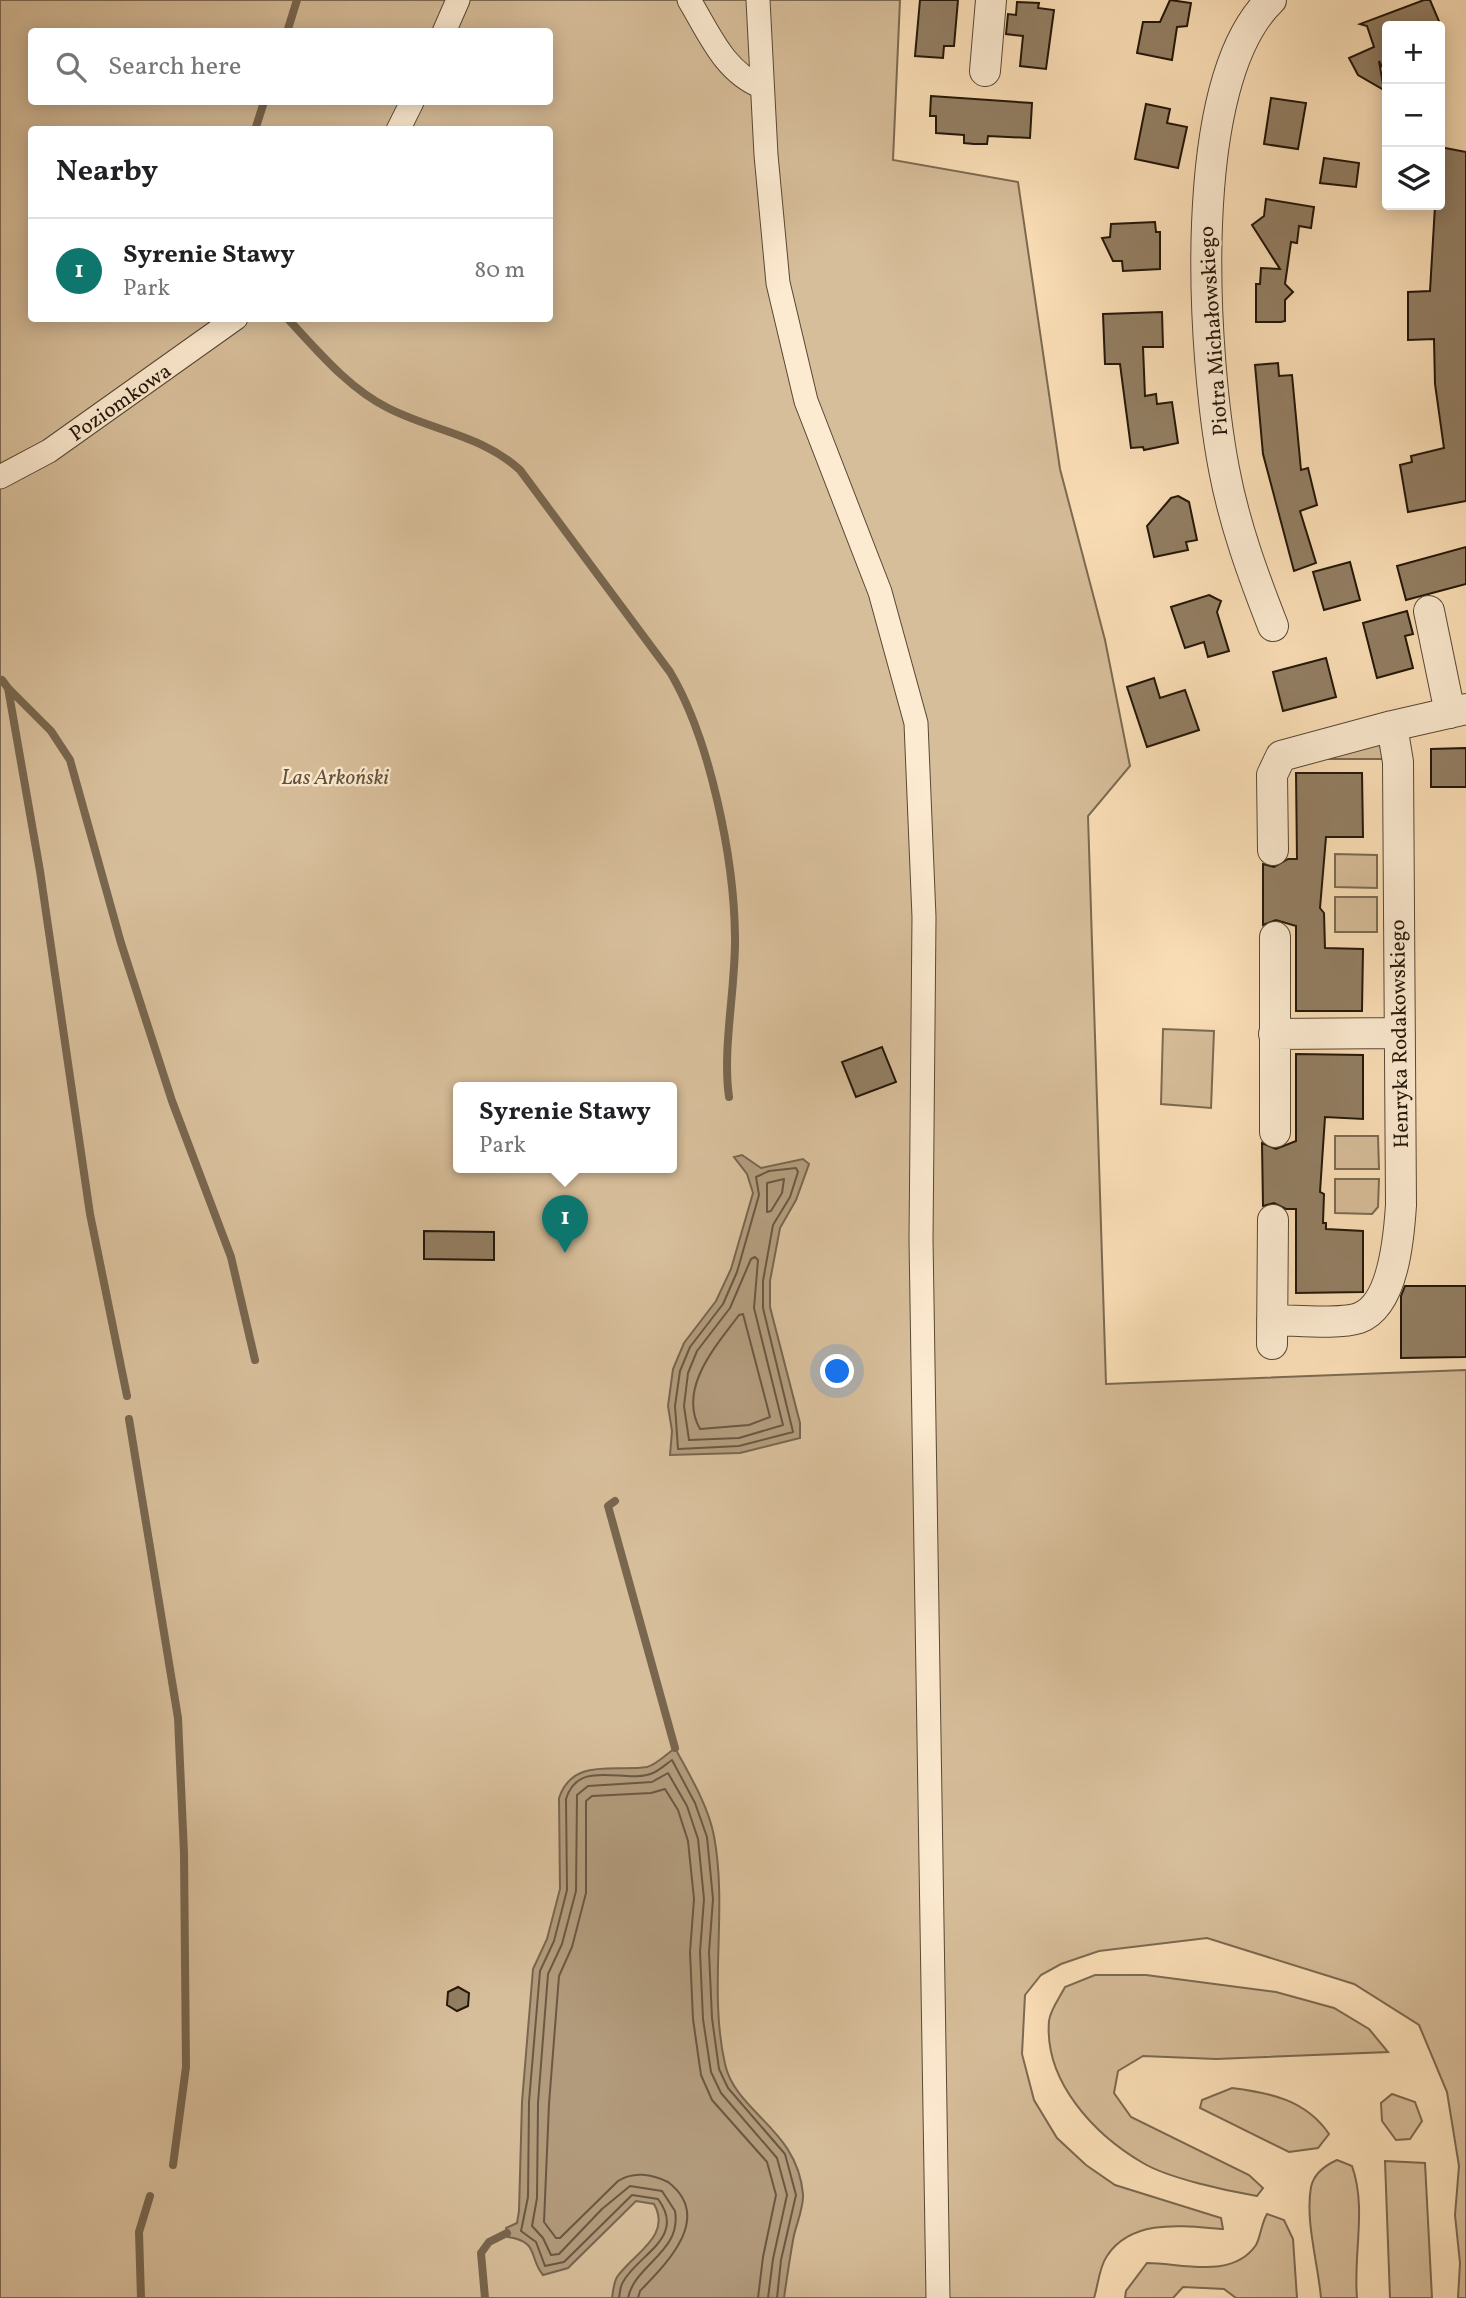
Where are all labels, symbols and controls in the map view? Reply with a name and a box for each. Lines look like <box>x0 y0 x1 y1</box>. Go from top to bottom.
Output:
map controls <box>1382 21 1445 210</box>
button: + <box>1382 21 1445 84</box>
search box <box>28 28 553 105</box>
icon: search <box>52 48 90 86</box>
text: Search here <box>108 49 241 85</box>
button: − <box>1382 84 1445 147</box>
button: layers <box>1382 147 1445 210</box>
text: Nearby <box>56 151 158 193</box>
street label: Piotra Michałowskiego <box>1193 225 1236 437</box>
text: Syrenie Stawy <box>123 237 295 273</box>
text: 1 <box>74 255 84 287</box>
text: 80 m <box>475 255 525 287</box>
text: Park <box>123 273 170 305</box>
street label: Poziomkowa <box>64 357 178 449</box>
park label: Las Arkoński <box>281 764 389 793</box>
street label: Henryka Rodakowskiego <box>1384 919 1417 1149</box>
popup <box>453 1082 677 1173</box>
text: Syrenie Stawy <box>479 1094 651 1130</box>
text: Park <box>479 1130 526 1162</box>
pin: 1 <box>542 1195 588 1253</box>
your location <box>820 1354 854 1388</box>

